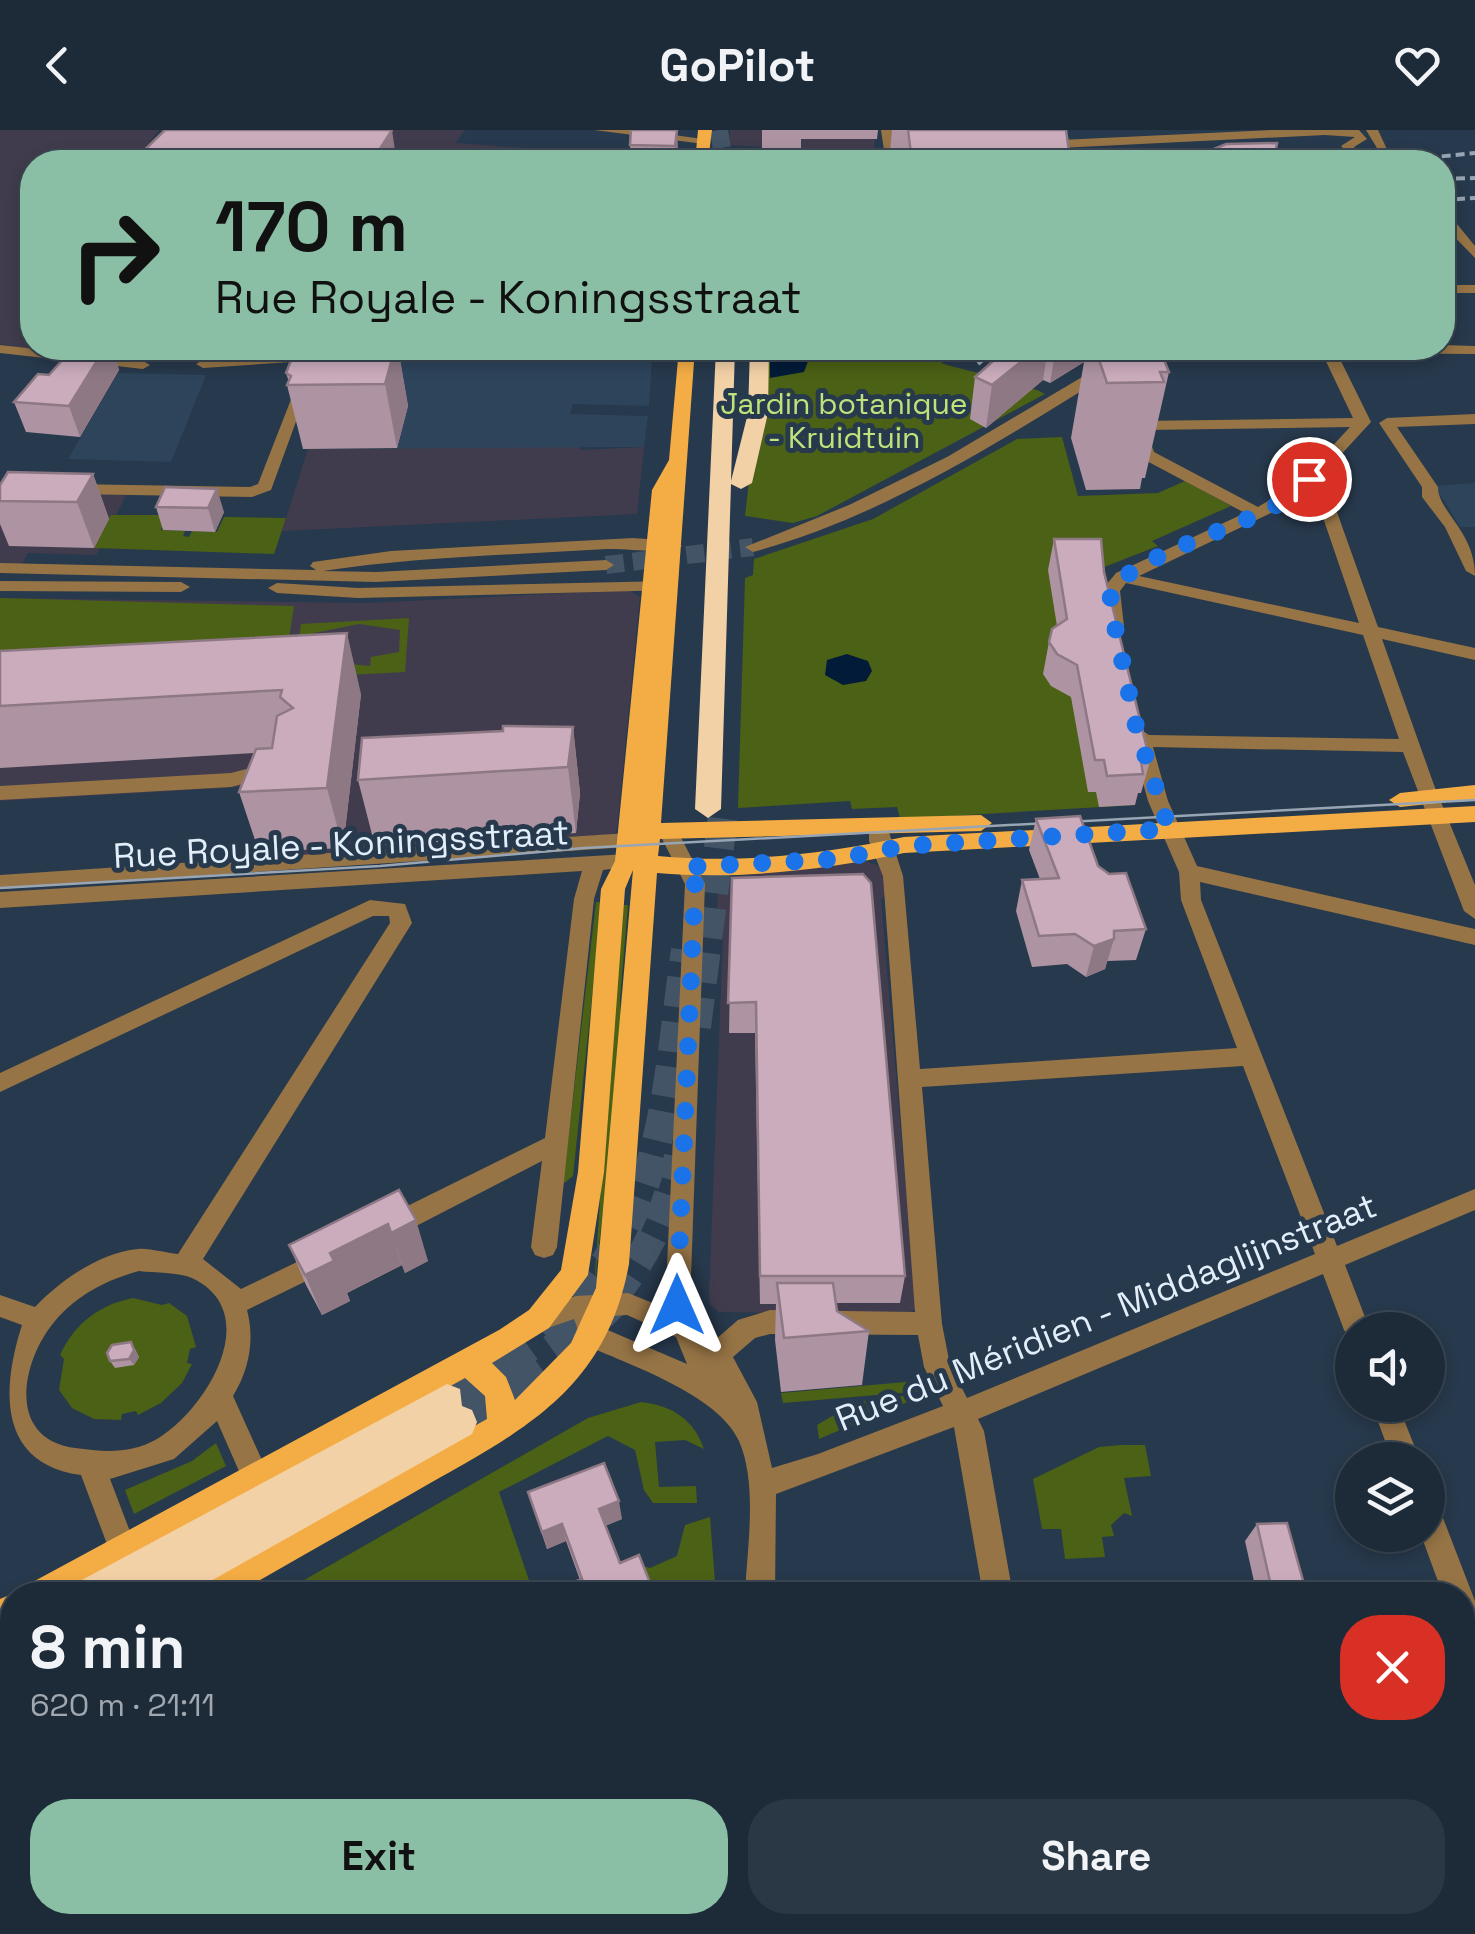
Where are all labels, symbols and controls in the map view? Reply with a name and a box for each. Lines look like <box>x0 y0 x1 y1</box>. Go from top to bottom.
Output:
text: GoPilot <box>660 37 815 94</box>
icon: back <box>30 38 85 93</box>
icon: heart <box>1390 38 1445 93</box>
text: 170 m <box>215 182 408 271</box>
icon: right <box>50 190 180 320</box>
text: Rue Royale - Koningsstraat <box>215 269 802 326</box>
park label: Jardin botanique - Kruidtuin <box>720 384 968 457</box>
pin <box>1267 437 1352 522</box>
icon: arrive <box>1282 452 1337 507</box>
street label: Rue Royale - Koningsstraat <box>112 810 570 878</box>
street label: Rue du Méridien - Middaglijnstraat <box>829 1183 1383 1441</box>
position arrow <box>625 1253 729 1357</box>
map controls <box>1335 1312 1445 1552</box>
button: sound <box>1335 1312 1445 1422</box>
button: layers <box>1335 1442 1445 1552</box>
text: 8 min <box>30 1609 185 1686</box>
button: close <box>1340 1615 1445 1720</box>
text: 620 m · 21:11 <box>30 1685 215 1725</box>
button: Exit <box>30 1799 728 1914</box>
button: Share <box>748 1799 1445 1914</box>

